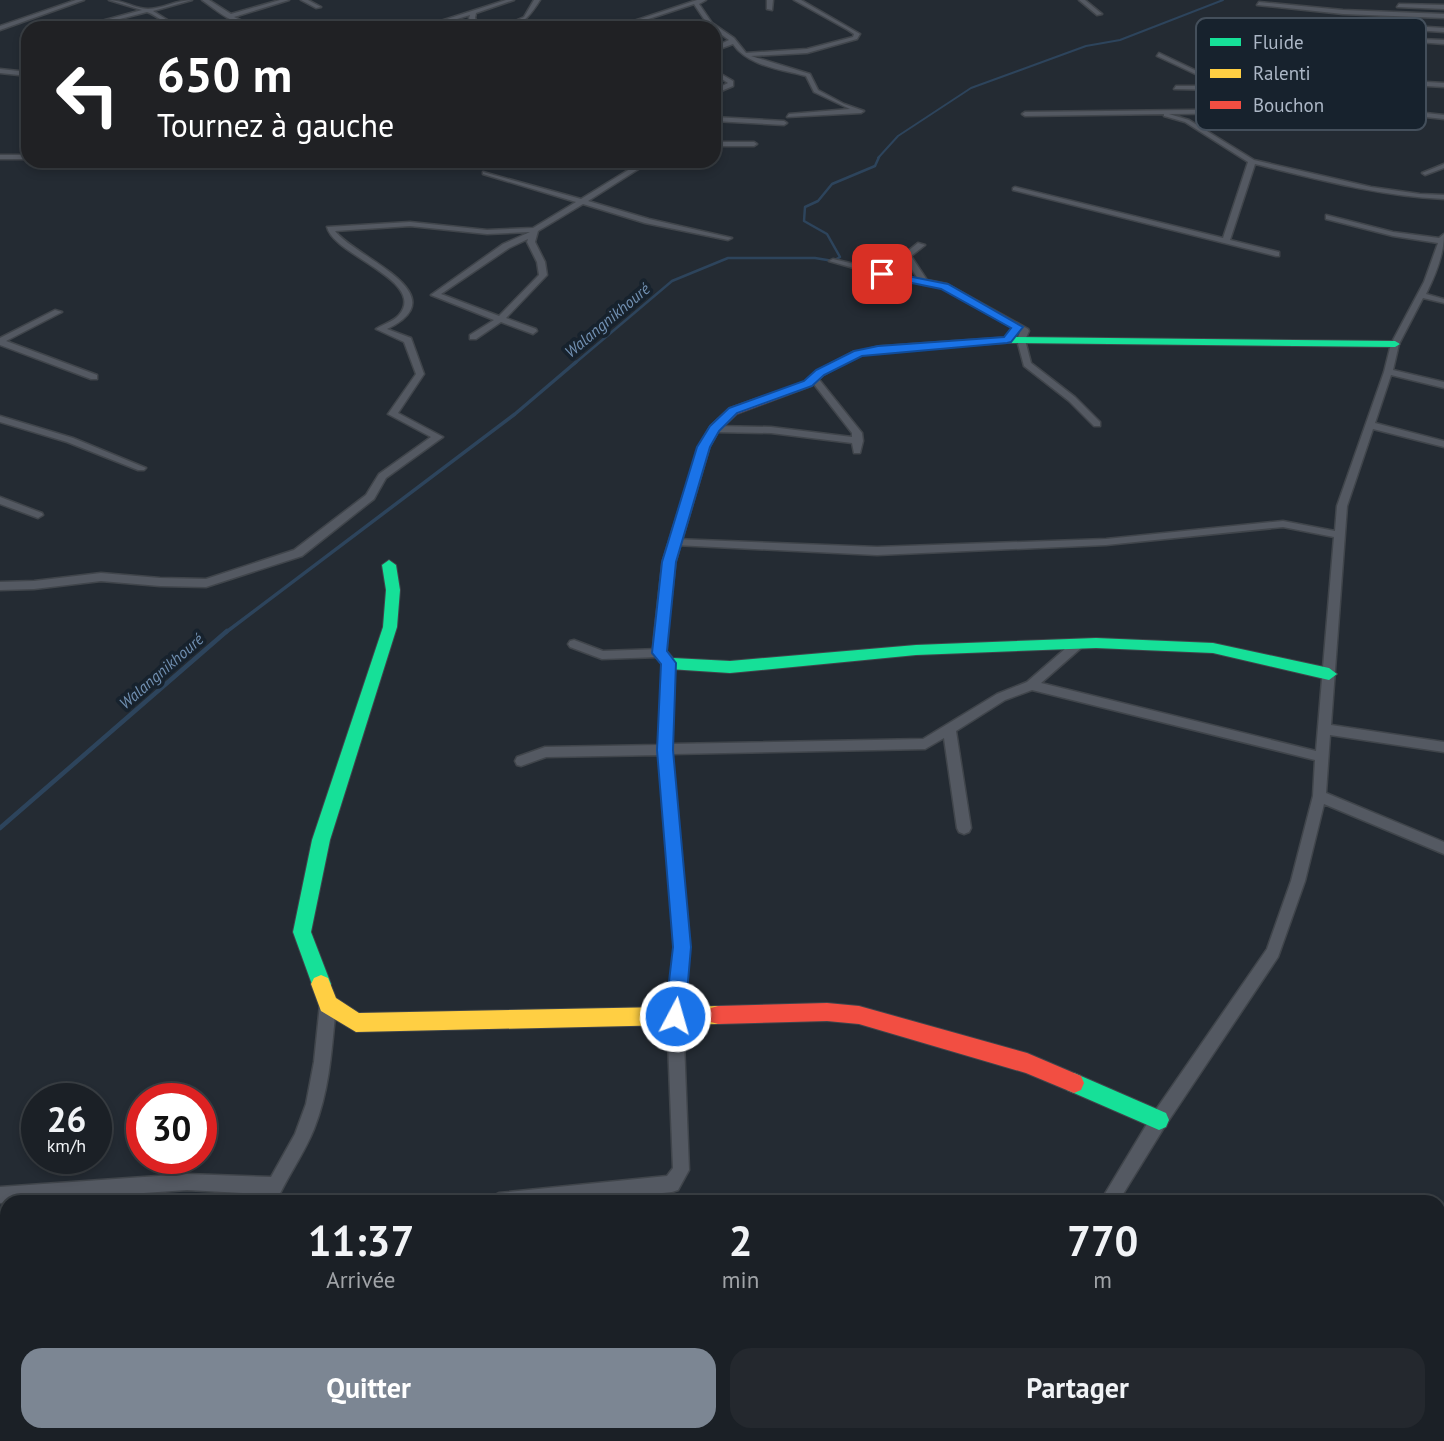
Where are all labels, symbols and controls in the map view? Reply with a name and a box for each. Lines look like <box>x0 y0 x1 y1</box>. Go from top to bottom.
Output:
legend <box>1196 18 1426 130</box>
text: Fluide <box>1253 30 1304 54</box>
text: 650 m <box>157 42 292 106</box>
icon: left <box>42 49 133 140</box>
text: Ralenti <box>1253 61 1311 85</box>
text: Bouchon <box>1253 93 1324 117</box>
text: Tournez à gauche <box>157 104 394 146</box>
pin <box>852 244 912 304</box>
icon: arrive <box>863 255 901 293</box>
water label: Walangnikhouré <box>560 278 654 362</box>
water label: Walangnikhouré <box>115 628 208 713</box>
position arrow <box>638 979 712 1053</box>
speed limit sign: 30 <box>126 1083 217 1174</box>
text: 26 <box>47 1096 86 1142</box>
text: km/h <box>47 1134 86 1157</box>
text: 11:37 <box>308 1213 414 1268</box>
text: 2 <box>729 1213 752 1268</box>
text: 770 <box>1067 1213 1138 1268</box>
text: Arrivée <box>326 1265 396 1294</box>
text: min <box>722 1265 759 1294</box>
text: m <box>1093 1265 1112 1294</box>
button: Quitter <box>21 1348 716 1428</box>
button: Partager <box>730 1348 1425 1428</box>

